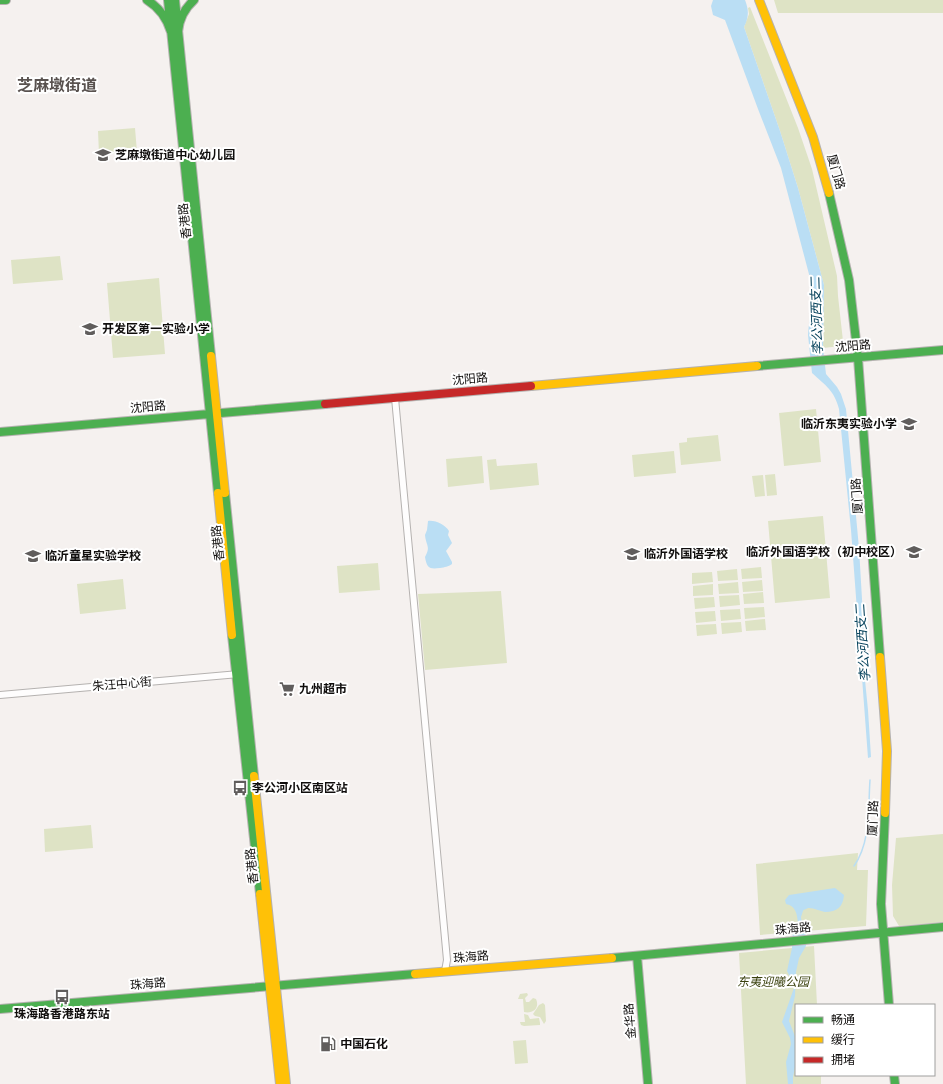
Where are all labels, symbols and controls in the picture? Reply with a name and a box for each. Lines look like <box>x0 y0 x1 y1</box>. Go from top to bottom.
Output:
district label: 芝麻墩街道 <box>17 74 97 95</box>
school or university icon: 芝麻墩街道中心幼儿园 <box>94 146 112 164</box>
place label: 芝麻墩街道中心幼儿园 <box>115 146 235 162</box>
street label: 厦门路 <box>824 152 850 191</box>
street label: 香港路 <box>174 202 194 240</box>
water label: 李公河西支二 <box>806 276 825 355</box>
school or university icon: 开发区第一实验小学 <box>81 320 99 338</box>
place label: 开发区第一实验小学 <box>102 320 210 336</box>
street label: 沈阳路 <box>834 335 872 355</box>
street label: 沈阳路 <box>451 368 489 388</box>
street label: 沈阳路 <box>129 396 167 416</box>
place label: 临沂东夷实验小学 <box>801 415 897 431</box>
school or university icon: 临沂东夷实验小学 <box>900 415 918 433</box>
street label: 厦门路 <box>847 478 865 515</box>
street label: 香港路 <box>207 524 227 562</box>
place label: 临沂外国语学校（初中校区） <box>746 543 902 559</box>
school or university icon: 临沂外国语学校（初中校区） <box>905 543 923 561</box>
school or university icon: 临沂外国语学校 <box>623 545 641 563</box>
place label: 临沂外国语学校 <box>644 545 728 561</box>
school or university icon: 临沂童星实验学校 <box>24 547 42 565</box>
place label: 临沂童星实验学校 <box>45 547 141 563</box>
water label: 李公河西支二 <box>850 603 873 683</box>
street label: 朱汪中心街 <box>91 672 153 694</box>
supermarket icon: 九州超市 <box>278 680 296 698</box>
place label: 九州超市 <box>299 680 347 696</box>
bus stop icon: 李公河小区南区站 <box>231 779 249 797</box>
place label: 李公河小区南区站 <box>252 779 348 795</box>
street label: 厦门路 <box>863 800 881 836</box>
street label: 香港路 <box>241 847 261 885</box>
street label: 珠海路 <box>774 918 812 938</box>
street label: 珠海路 <box>452 946 490 966</box>
street label: 珠海路 <box>129 973 167 993</box>
park label: 东夷迎曦公园 <box>737 973 811 989</box>
bus stop icon: 珠海路香港路东站 <box>53 988 71 1006</box>
street label: 金华路 <box>619 1002 639 1040</box>
legend <box>795 1004 935 1076</box>
place label: 珠海路香港路东站 <box>14 1005 110 1021</box>
text: 畅通 <box>831 1011 855 1027</box>
text: 缓行 <box>831 1031 855 1047</box>
fuel station icon: 中国石化 <box>319 1035 337 1053</box>
place label: 中国石化 <box>340 1035 388 1051</box>
text: 拥堵 <box>831 1051 855 1067</box>

